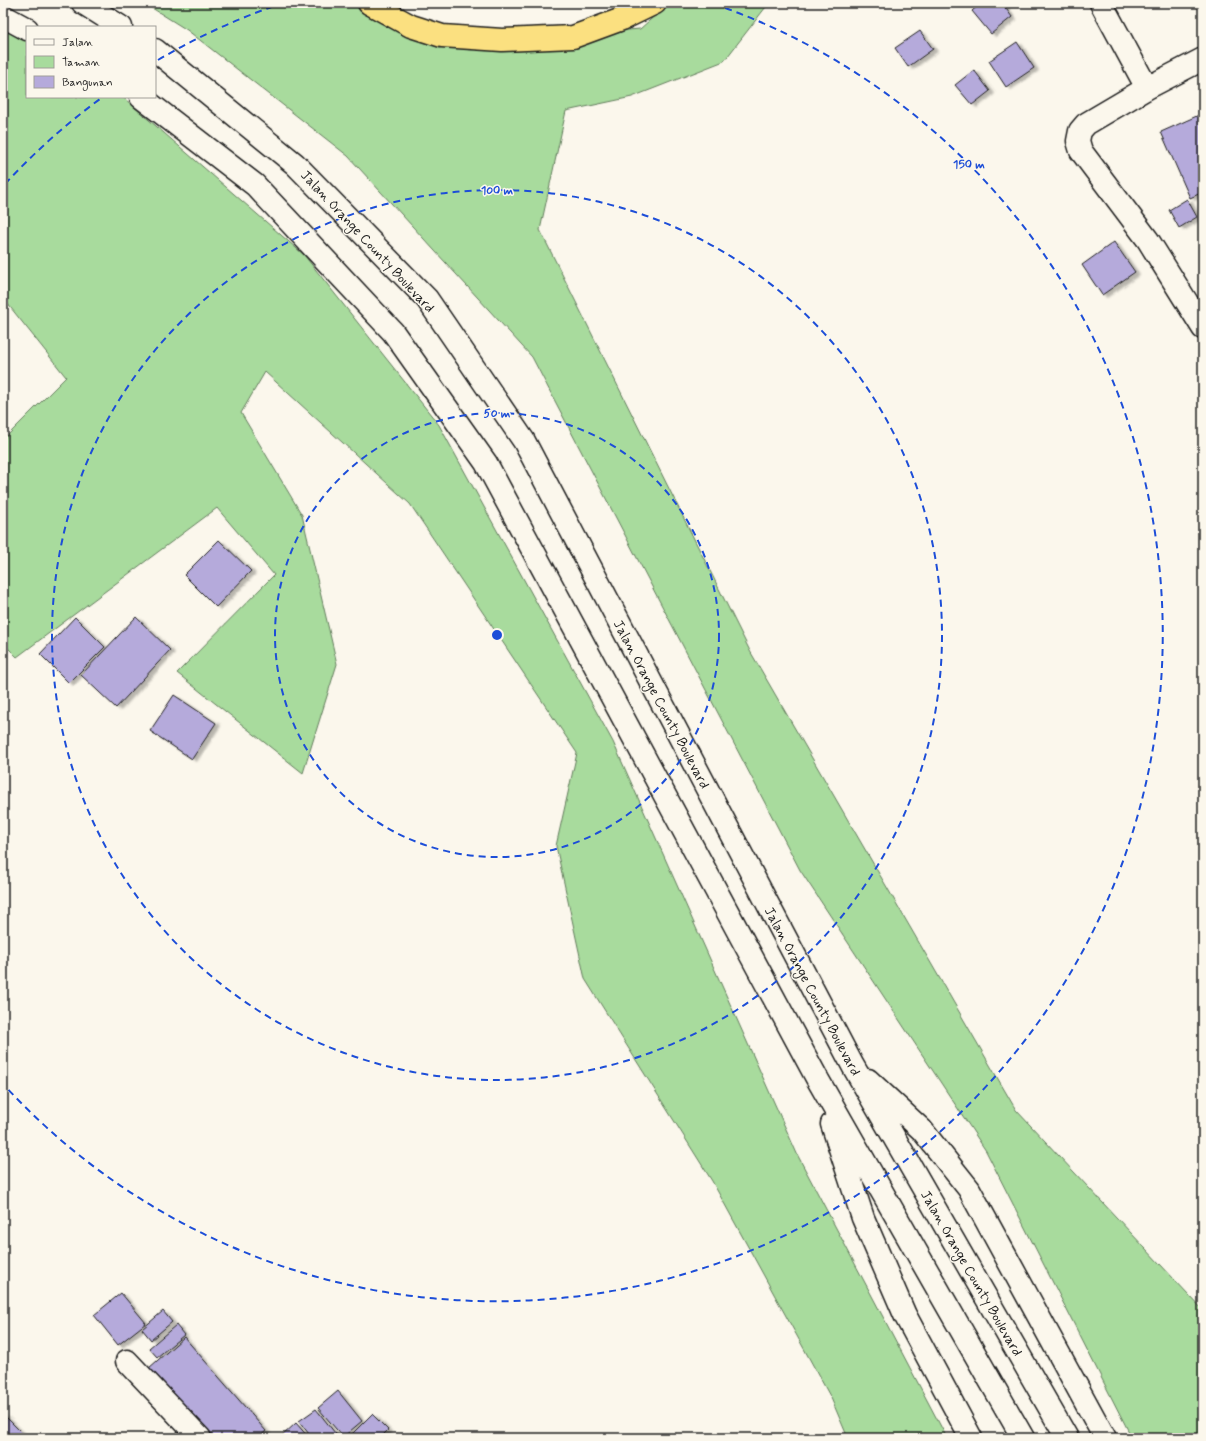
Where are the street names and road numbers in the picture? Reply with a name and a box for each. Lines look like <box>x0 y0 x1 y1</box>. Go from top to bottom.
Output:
street label: Jalan Orange County Boulevard <box>296 167 438 317</box>
street label: Jalan Orange County Boulevard <box>608 617 713 792</box>
street label: Jalan Orange County Boulevard <box>759 904 864 1079</box>
street label: Jalan Orange County Boulevard <box>915 1187 1026 1360</box>

